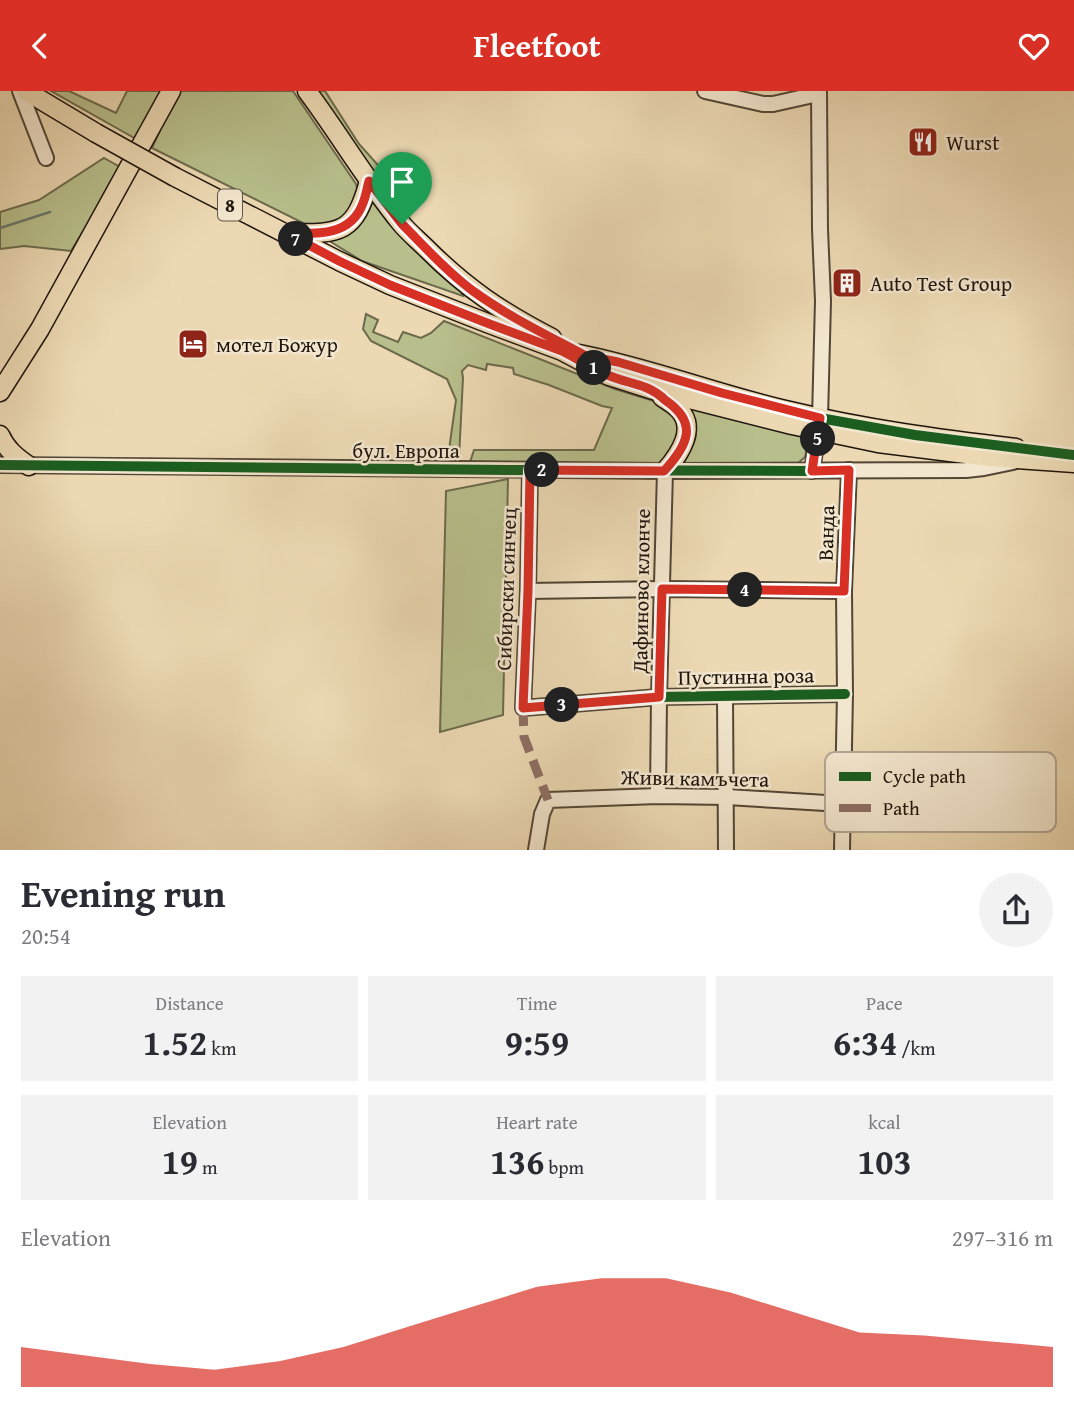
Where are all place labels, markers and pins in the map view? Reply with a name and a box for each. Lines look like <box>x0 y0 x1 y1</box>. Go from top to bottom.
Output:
restaurant icon: Wurst <box>906 125 940 159</box>
place label: Wurst <box>946 127 1000 158</box>
pin <box>372 152 432 224</box>
pin: 7 <box>278 221 314 257</box>
building icon: Auto Test Group <box>830 266 864 300</box>
place label: Auto Test Group <box>870 268 1012 299</box>
hotel icon: мотел Божур <box>176 327 210 361</box>
place label: мотел Божур <box>216 329 338 360</box>
pin: 1 <box>576 351 612 385</box>
pin: 5 <box>800 421 836 457</box>
pin: 2 <box>524 453 560 487</box>
pin: 4 <box>728 573 762 607</box>
pin: 3 <box>544 687 580 723</box>

